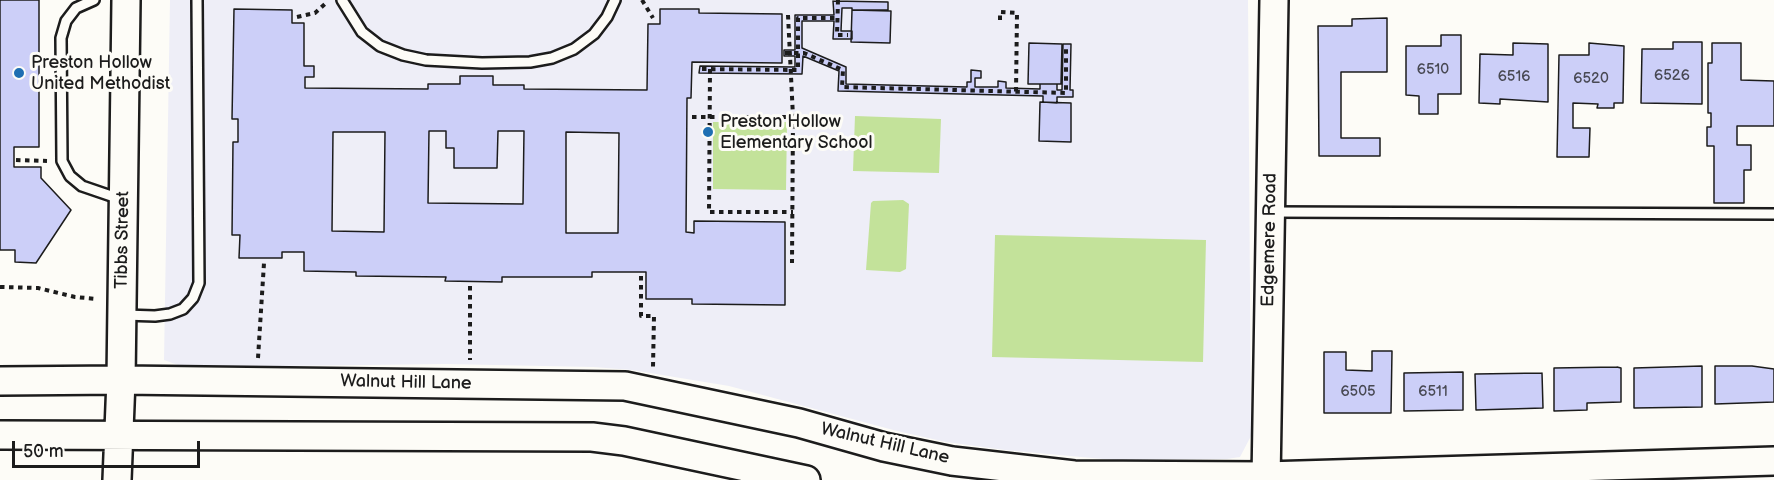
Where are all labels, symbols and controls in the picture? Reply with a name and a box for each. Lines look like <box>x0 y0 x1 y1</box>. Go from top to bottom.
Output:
place label: Preston Hollow United Methodist <box>31 52 170 94</box>
house number: 6510 <box>1417 61 1449 79</box>
marker: Preston Hollow United Methodist <box>12 66 26 80</box>
house number: 6526 <box>1654 67 1690 85</box>
house number: 6516 <box>1498 68 1530 86</box>
house number: 6520 <box>1573 70 1609 88</box>
place label: Preston Hollow Elementary School <box>720 111 873 154</box>
marker: Preston Hollow Elementary School <box>701 125 715 139</box>
street label: Edgemere Road <box>1258 173 1282 307</box>
street label: Tibbs Street <box>111 191 135 289</box>
street label: Walnut Hill Lane <box>340 371 472 395</box>
house number: 6505 <box>1340 383 1376 401</box>
house number: 6511 <box>1418 383 1448 401</box>
street label: Walnut Hill Lane <box>819 419 951 469</box>
scale bar <box>15 429 202 467</box>
text: 50 m <box>23 441 64 462</box>

